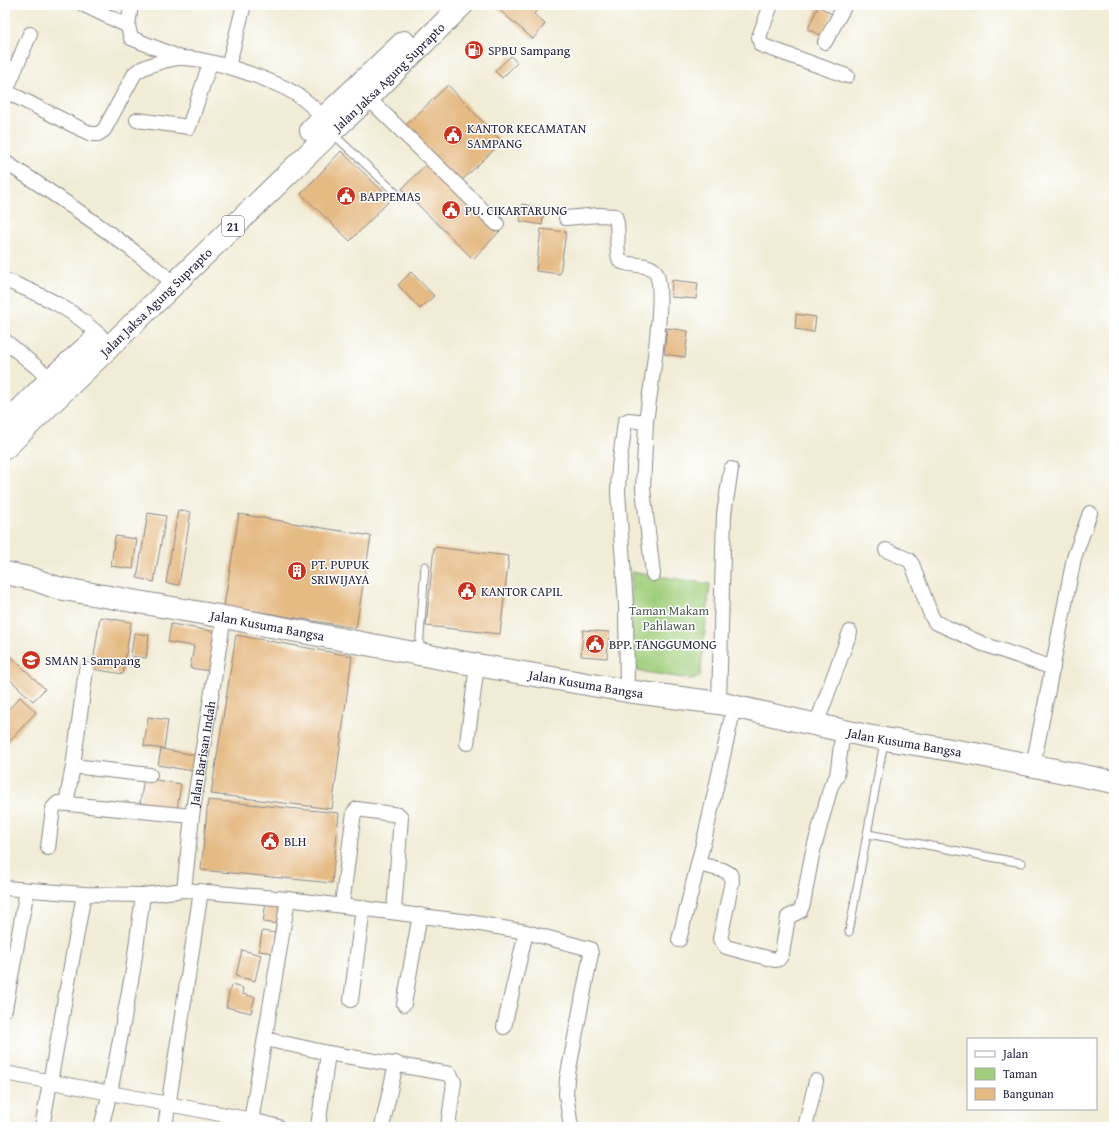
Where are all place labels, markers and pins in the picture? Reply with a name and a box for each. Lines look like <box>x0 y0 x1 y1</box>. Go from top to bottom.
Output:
fuel station icon: SPBU Sampang <box>463 39 485 61</box>
place label: SPBU Sampang <box>488 41 571 60</box>
place label: KANTOR KECAMATAN SAMPANG <box>467 119 587 153</box>
public building icon: KANTOR KECAMATAN SAMPANG <box>442 124 464 146</box>
public building icon: BAPPEMAS <box>335 185 357 207</box>
place label: BAPPEMAS <box>360 187 421 206</box>
public building icon: PU. CIKARTARUNG <box>440 199 462 221</box>
place label: PU. CIKARTARUNG <box>465 201 567 220</box>
place label: PT. PUPUK SRIWIJAYA <box>311 555 370 589</box>
building icon: PT. PUPUK SRIWIJAYA <box>286 560 308 582</box>
public building icon: KANTOR CAPIL <box>456 580 478 602</box>
place label: KANTOR CAPIL <box>481 582 563 601</box>
public building icon: BPP. TANGGUMONG <box>584 633 606 655</box>
place label: BPP. TANGGUMONG <box>609 635 717 654</box>
school or university icon: SMAN 1 Sampang <box>20 649 42 671</box>
place label: SMAN 1 Sampang <box>45 651 141 670</box>
public building icon: BLH <box>259 830 281 852</box>
place label: BLH <box>284 832 307 851</box>

